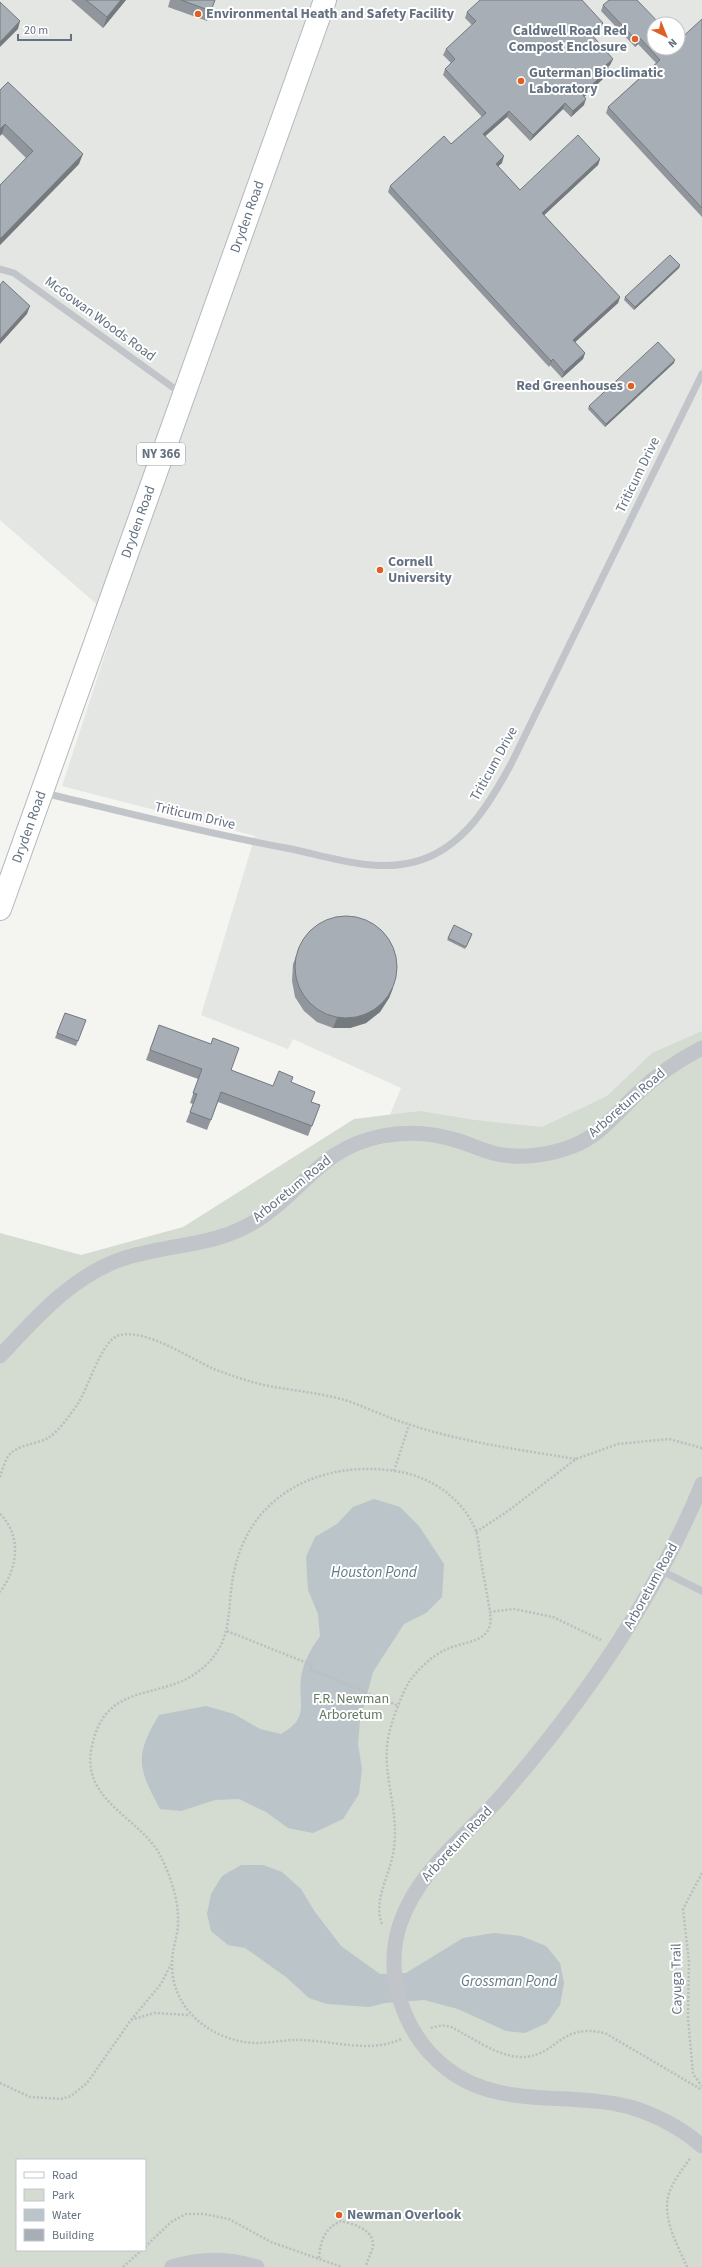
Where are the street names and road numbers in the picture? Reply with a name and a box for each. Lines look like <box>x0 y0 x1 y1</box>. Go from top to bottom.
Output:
street label: Dryden Road <box>225 178 270 256</box>
street label: McGowan Woods Road <box>40 272 160 366</box>
street label: Triticum Drive <box>611 434 665 516</box>
road number: NY 366 <box>137 443 185 465</box>
street label: Dryden Road <box>116 483 161 561</box>
street label: Triticum Drive <box>465 723 523 805</box>
street label: Dryden Road <box>7 788 51 866</box>
street label: Triticum Drive <box>153 797 237 835</box>
street label: Arboretum Road <box>584 1064 670 1142</box>
street label: Arboretum Road <box>248 1151 336 1227</box>
street label: Arboretum Road <box>619 1539 683 1633</box>
street label: Arboretum Road <box>417 1802 497 1886</box>
street label: Cayuga Trail <box>666 1943 688 2015</box>

